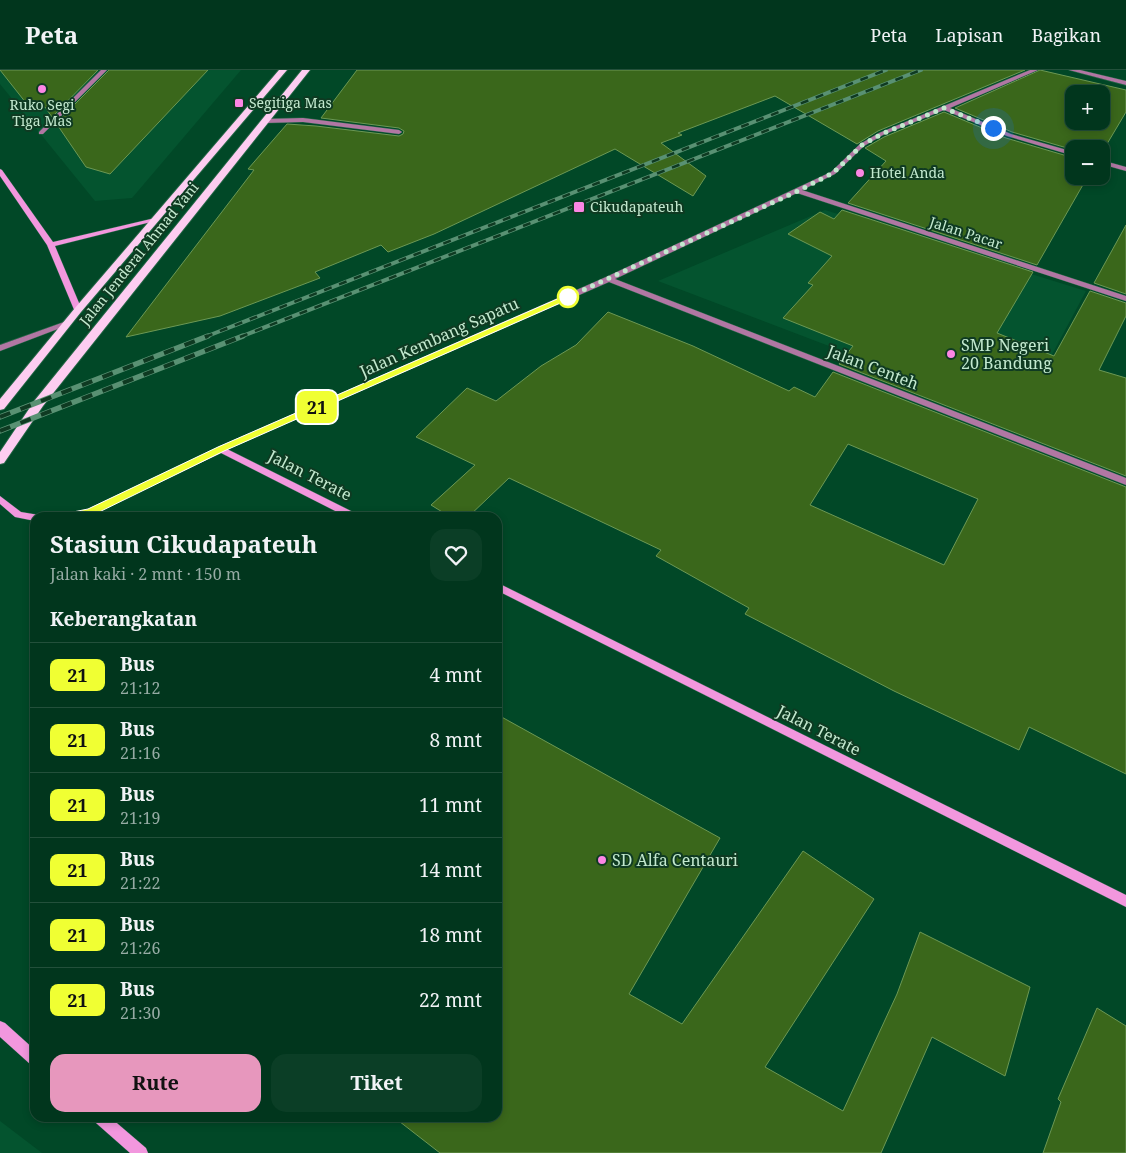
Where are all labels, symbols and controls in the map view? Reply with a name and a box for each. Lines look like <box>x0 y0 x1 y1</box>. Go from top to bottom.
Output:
text: Peta <box>25 18 78 51</box>
text: Peta <box>870 23 907 47</box>
text: Lapisan <box>935 23 1003 47</box>
text: Bagikan <box>1031 23 1101 47</box>
marker: Ruko Segi Tiga Mas <box>36 83 48 95</box>
map controls <box>1065 85 1110 185</box>
button: + <box>1065 85 1110 130</box>
place label: Segitiga Mas <box>249 93 332 112</box>
place label: Ruko Segi Tiga Mas <box>10 95 75 130</box>
marker: Segitiga Mas <box>233 97 245 109</box>
your location <box>981 116 1006 141</box>
button: − <box>1065 140 1110 185</box>
place label: Hotel Anda <box>870 163 945 182</box>
marker: Hotel Anda <box>854 167 866 179</box>
street label: Jalan Jenderal Ahmad Yani <box>74 178 203 330</box>
place label: Cikudapateuh <box>590 197 683 216</box>
marker: Cikudapateuh <box>572 200 586 214</box>
street label: Jalan Pacar <box>926 212 1005 253</box>
unlabelled marker <box>557 286 579 308</box>
street label: Jalan Kembang Sapatu <box>355 292 522 382</box>
place label: SMP Negeri 20 Bandung <box>961 334 1052 374</box>
street label: Jalan Centeh <box>823 339 922 395</box>
marker: SMP Negeri 20 Bandung <box>945 348 957 360</box>
line badge: 21 <box>294 391 340 423</box>
text: 21 <box>307 395 327 419</box>
street label: Jalan Terate <box>264 444 356 505</box>
text: Stasiun Cikudapateuh <box>50 527 317 560</box>
button: heart <box>430 529 482 581</box>
text: Jalan kaki · 2 mnt · 150 m <box>50 563 241 585</box>
text: Keberangkatan <box>50 606 197 632</box>
text: Bus <box>120 651 155 677</box>
text: 4 mnt <box>430 662 482 688</box>
text: 21 <box>67 663 88 687</box>
text: 21:12 <box>120 677 160 699</box>
street label: Jalan Terate <box>773 699 865 760</box>
text: Bus <box>120 716 155 742</box>
text: 8 mnt <box>430 727 482 753</box>
text: 21 <box>67 728 88 752</box>
text: 21:16 <box>120 742 160 764</box>
text: Bus <box>120 781 155 807</box>
text: 11 mnt <box>419 792 482 818</box>
text: 21 <box>67 793 88 817</box>
text: 21:19 <box>120 807 160 829</box>
text: Bus <box>120 846 155 872</box>
place label: SD Alfa Centauri <box>612 849 738 871</box>
marker: SD Alfa Centauri <box>596 854 608 866</box>
text: 14 mnt <box>419 857 482 883</box>
text: 21 <box>67 858 88 882</box>
text: 21:22 <box>120 872 160 894</box>
text: Bus <box>120 911 155 937</box>
text: 18 mnt <box>419 922 482 948</box>
text: 21 <box>67 923 88 947</box>
text: 21:26 <box>120 937 160 959</box>
text: Bus <box>120 976 155 1002</box>
text: 22 mnt <box>419 987 482 1013</box>
text: 21 <box>67 988 88 1012</box>
text: 21:30 <box>120 1002 160 1024</box>
button: Rute <box>50 1054 261 1112</box>
button: Tiket <box>271 1054 482 1112</box>

